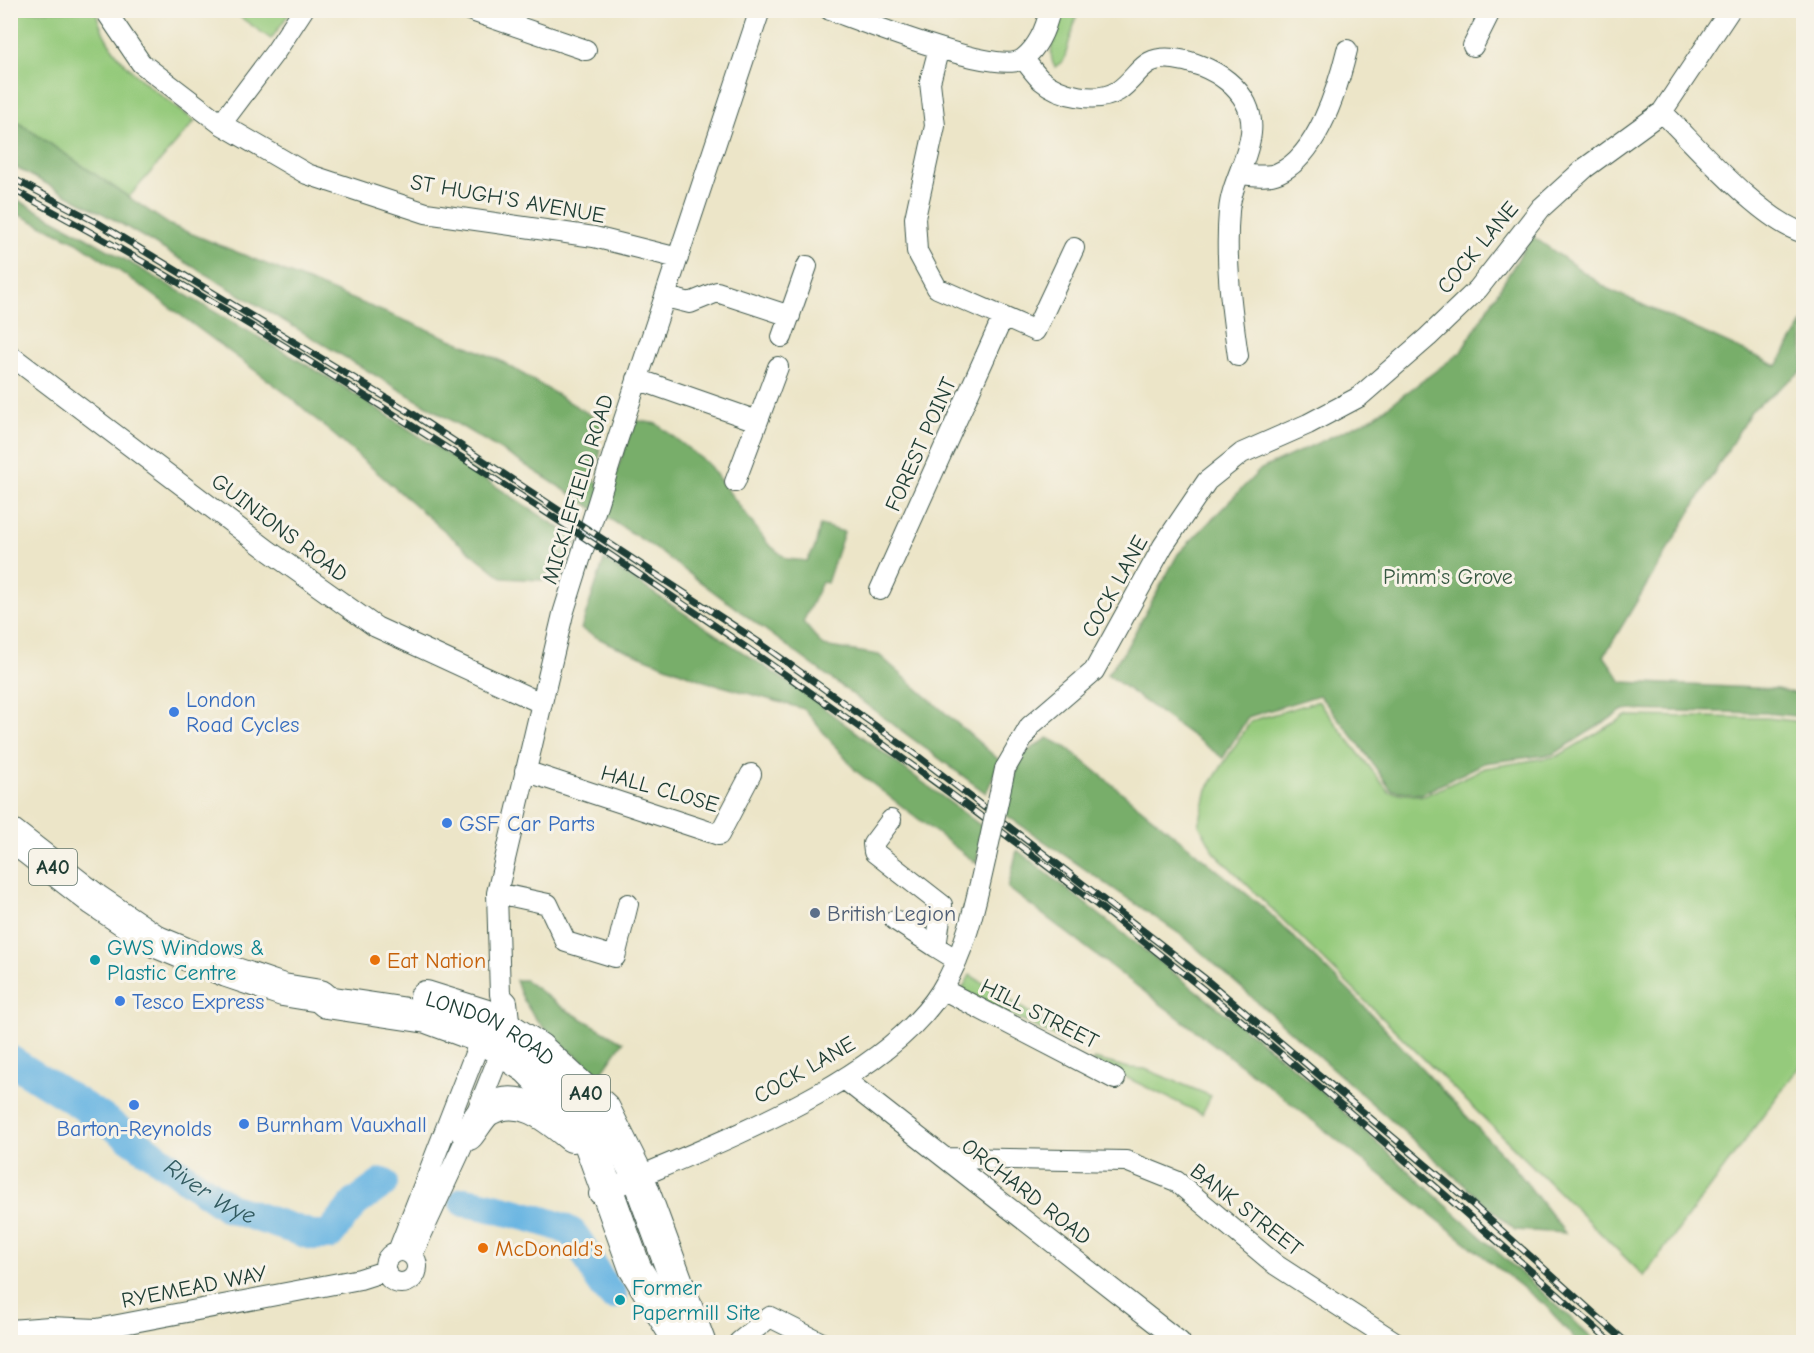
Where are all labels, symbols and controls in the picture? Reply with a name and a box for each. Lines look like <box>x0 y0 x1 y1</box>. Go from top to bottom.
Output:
street label: ST HUGH'S AVENUE <box>408 169 607 229</box>
street label: COCK LANE <box>1432 196 1524 299</box>
street label: FOREST POINT <box>880 373 962 515</box>
street label: MICKLEFIELD ROAD <box>537 391 619 587</box>
street label: GUINIONS ROAD <box>206 468 353 588</box>
street label: COCK LANE <box>1076 531 1153 642</box>
park label: Pimm's Grove <box>1383 564 1513 590</box>
place label: London Road Cycles <box>186 687 299 738</box>
marker: London Road Cycles <box>167 705 181 719</box>
street label: HALL CLOSE <box>598 760 722 818</box>
place label: GSF Car Parts <box>459 811 595 837</box>
marker: GSF Car Parts <box>440 816 454 830</box>
road number: A40 <box>29 849 77 885</box>
place label: British Legion <box>827 901 956 927</box>
marker: British Legion <box>808 906 822 920</box>
place label: GWS Windows & Plastic Centre <box>107 935 265 986</box>
place label: Eat Nation <box>387 948 486 974</box>
marker: GWS Windows & Plastic Centre <box>88 953 102 967</box>
marker: Eat Nation <box>368 953 382 967</box>
street label: HILL STREET <box>976 973 1103 1055</box>
street label: LONDON ROAD <box>422 986 560 1071</box>
place label: Tesco Express <box>132 989 264 1015</box>
marker: Tesco Express <box>113 994 127 1008</box>
street label: COCK LANE <box>749 1031 860 1109</box>
road number: A40 <box>562 1075 610 1111</box>
marker: Barton-Reynolds <box>127 1098 141 1112</box>
place label: Burnham Vauxhall <box>256 1112 427 1138</box>
place label: Barton-Reynolds <box>56 1116 212 1142</box>
marker: Burnham Vauxhall <box>237 1117 251 1131</box>
street label: ORCHARD ROAD <box>956 1133 1096 1251</box>
water label: River Wye <box>159 1153 259 1230</box>
street label: BANK STREET <box>1185 1158 1308 1262</box>
place label: McDonald's <box>495 1236 603 1262</box>
marker: McDonald's <box>476 1241 490 1255</box>
street label: RYEMEAD WAY <box>119 1260 269 1314</box>
place label: Former Papermill Site <box>632 1275 760 1326</box>
marker: Former Papermill Site <box>613 1293 627 1307</box>

